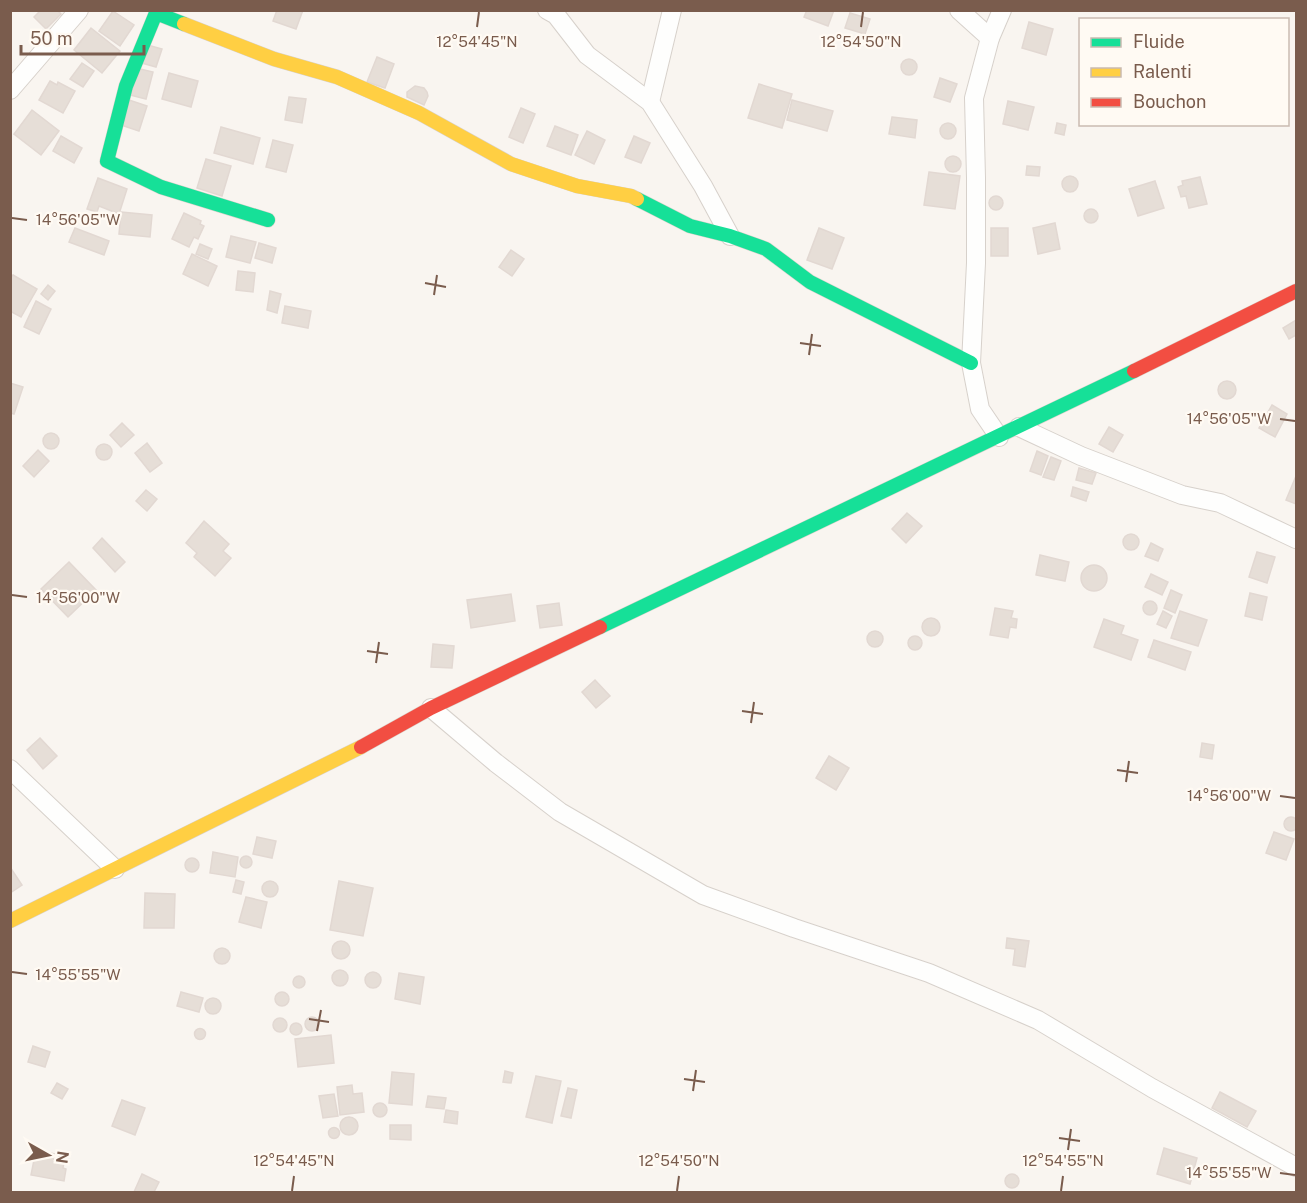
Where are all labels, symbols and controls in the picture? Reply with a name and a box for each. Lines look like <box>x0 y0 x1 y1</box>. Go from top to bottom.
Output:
scale bar <box>21 18 144 56</box>
legend <box>1079 18 1289 126</box>
text: 50 m <box>30 28 73 49</box>
text: Fluide <box>1133 31 1185 52</box>
text: 12°54'45"N <box>436 33 518 50</box>
text: 12°54'50"N <box>820 33 902 50</box>
text: Ralenti <box>1133 61 1192 82</box>
text: Bouchon <box>1133 91 1206 112</box>
text: 14°56'05"W <box>36 211 120 228</box>
text: 14°56'05"W <box>1187 410 1271 427</box>
text: 14°56'00"W <box>36 589 120 606</box>
text: 14°56'00"W <box>1187 787 1271 804</box>
text: 14°55'55"W <box>35 966 121 983</box>
north arrow <box>18 1125 78 1185</box>
text: N <box>52 1150 73 1165</box>
text: 12°54'45"N <box>253 1152 335 1169</box>
text: 12°54'50"N <box>638 1152 720 1169</box>
text: 12°54'55"N <box>1022 1152 1104 1169</box>
text: 14°55'55"W <box>1186 1164 1272 1181</box>

